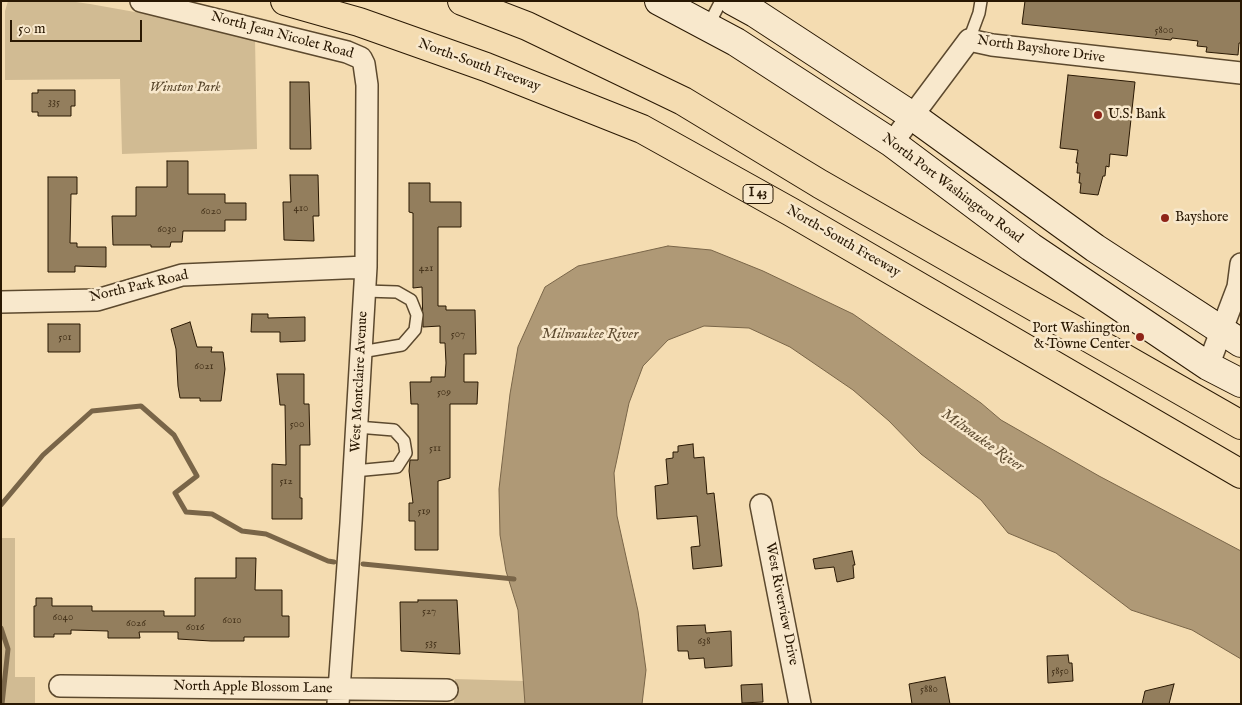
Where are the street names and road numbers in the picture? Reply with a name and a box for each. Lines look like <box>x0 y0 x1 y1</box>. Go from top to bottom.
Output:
street label: North Jean Nicolet Road <box>209 9 355 63</box>
street label: North Bayshore Drive <box>976 33 1106 67</box>
street label: North-South Freeway <box>415 36 543 96</box>
street label: North Port Washington Road <box>878 130 1026 248</box>
road number: I 43 <box>743 184 773 203</box>
street label: North-South Freeway <box>783 202 903 282</box>
street label: North Park Road <box>88 267 190 307</box>
street label: West Montclaire Avenue <box>348 311 372 453</box>
street label: West Riverview Drive <box>761 541 801 667</box>
street label: North Apple Blossom Lane <box>173 678 333 698</box>

